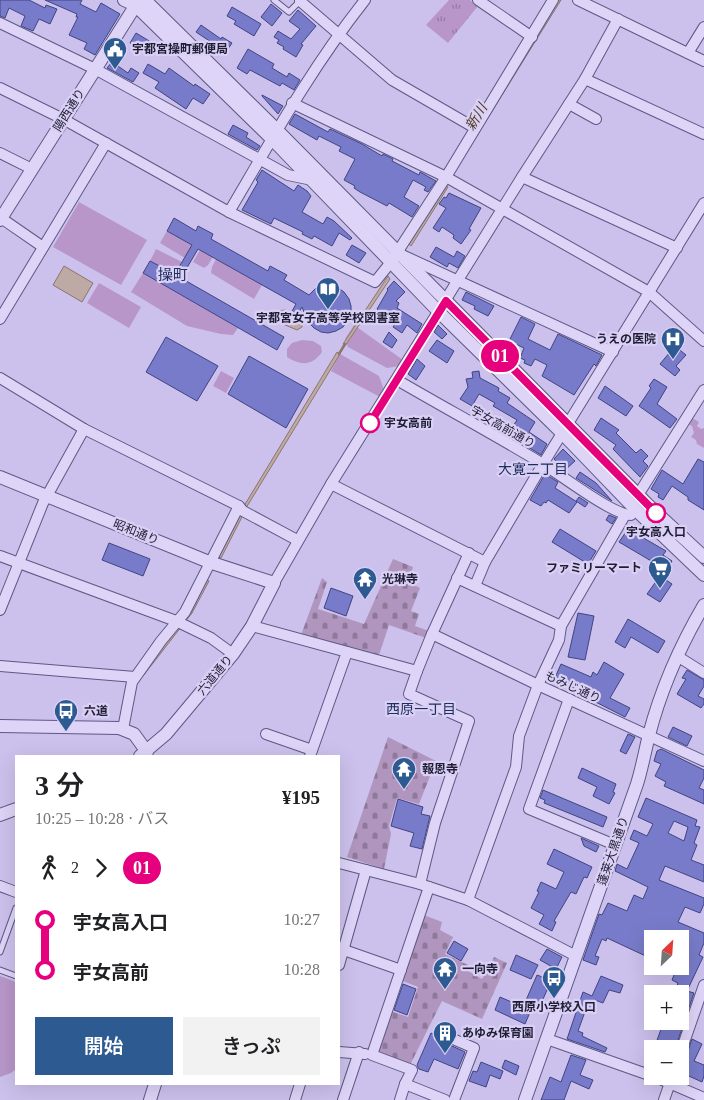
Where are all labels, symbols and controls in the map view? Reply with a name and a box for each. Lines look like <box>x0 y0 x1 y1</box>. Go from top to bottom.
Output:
public building icon: 宇都宮操町郵便局 <box>102 36 128 70</box>
place label: 宇都宮操町郵便局 <box>132 42 228 56</box>
street label: 陽西通り <box>50 86 88 134</box>
water label: 新川 <box>463 100 491 133</box>
district label: 操町 <box>158 267 188 283</box>
library icon: 宇都宮女子高等学校図書室 <box>315 276 341 310</box>
place label: 宇都宮女子高等学校図書室 <box>256 311 400 325</box>
hospital icon: うえの医院 <box>660 326 686 360</box>
place label: うえの医院 <box>596 332 656 346</box>
line badge: 01 <box>478 340 522 372</box>
text: 01 <box>491 346 509 366</box>
street label: 宇女高前通り <box>468 403 538 451</box>
marker: 宇女高前 <box>360 413 380 433</box>
place label: 宇女高前 <box>384 416 432 430</box>
district label: 大寛二丁目 <box>498 462 568 477</box>
marker: 宇女高入口 <box>646 503 666 523</box>
street label: 昭和通り <box>111 517 161 547</box>
place label: 宇女高入口 <box>626 525 686 539</box>
supermarket icon: ファミリーマート <box>647 555 673 589</box>
place label: ファミリーマート <box>546 561 642 575</box>
temple icon: 光琳寺 <box>352 566 378 600</box>
place label: 光琳寺 <box>382 572 418 586</box>
street label: 六道通り <box>194 652 236 698</box>
street label: もみじ通り <box>543 668 603 706</box>
bus stop icon: 六道 <box>53 698 79 732</box>
district label: 西原一丁目 <box>386 702 456 717</box>
place label: 六道 <box>84 704 108 718</box>
temple icon: 報恩寺 <box>391 756 417 790</box>
place label: 報恩寺 <box>422 762 458 776</box>
text: 3 分 <box>35 770 84 801</box>
text: ¥195 <box>282 787 320 808</box>
text: 10:25 – 10:28 · バス <box>35 810 169 827</box>
street label: 蓬莱大黒通り <box>595 815 631 887</box>
icon: walk <box>35 854 63 882</box>
icon: forward <box>87 854 115 882</box>
text: 01 <box>133 858 151 878</box>
text: 2 <box>71 859 79 876</box>
text: 10:27 <box>284 911 320 928</box>
text: 宇女高入口 <box>73 912 168 933</box>
north arrow <box>644 930 689 975</box>
map controls <box>644 930 689 1085</box>
temple icon: 一向寺 <box>432 956 458 990</box>
text: 10:28 <box>284 961 320 978</box>
text: 宇女高前 <box>73 962 149 983</box>
place label: 一向寺 <box>462 962 498 976</box>
bus stop icon: 西原小学校入口 <box>541 965 567 999</box>
button: + <box>644 985 689 1030</box>
place label: 西原小学校入口 <box>512 1000 596 1014</box>
button: 開始 <box>35 1017 173 1075</box>
button: きっぷ <box>183 1017 320 1075</box>
building icon: あゆみ保育園 <box>432 1020 458 1054</box>
place label: あゆみ保育園 <box>462 1026 534 1040</box>
button: − <box>644 1040 689 1085</box>

